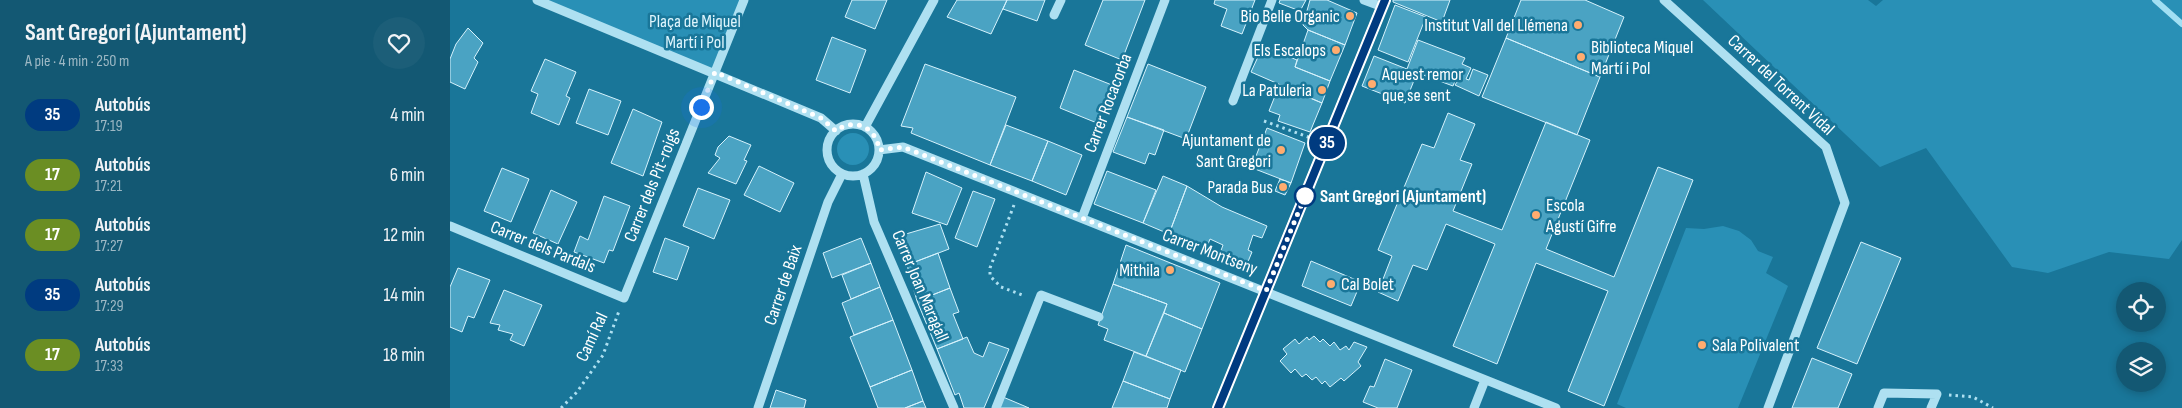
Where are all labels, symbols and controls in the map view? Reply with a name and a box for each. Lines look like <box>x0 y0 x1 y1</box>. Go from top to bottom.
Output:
place label: Bio Belle Organic <box>1241 6 1340 27</box>
marker: Bio Belle Organic <box>1344 10 1356 22</box>
park label: Plaça de Miquel Martí i Pol <box>649 11 741 53</box>
place label: Institut Vall del Llémena <box>1424 15 1568 36</box>
button: heart <box>373 17 425 69</box>
text: Sant Gregori (Ajuntament) <box>25 18 247 47</box>
marker: Institut Vall del Llémena <box>1572 19 1584 31</box>
street label: Carrer del Torrent Vidal <box>1723 30 1839 140</box>
place label: Biblioteca Miquel Martí i Pol <box>1591 37 1693 79</box>
place label: Els Escalops <box>1253 40 1326 61</box>
marker: Els Escalops <box>1330 44 1342 56</box>
street label: Carrer Rocacorba <box>1080 51 1137 155</box>
marker: Biblioteca Miquel Martí i Pol <box>1575 51 1587 63</box>
text: A pie · 4 min · 250 m <box>25 52 129 71</box>
place label: Aquest remor que se sent <box>1381 64 1463 106</box>
marker: Aquest remor que se sent <box>1366 78 1378 90</box>
place label: La Patuleria <box>1242 80 1312 101</box>
marker: La Patuleria <box>1316 84 1328 96</box>
text: Autobús <box>95 94 151 117</box>
your location <box>689 95 714 120</box>
text: 35 <box>45 104 60 125</box>
text: 4 min <box>390 104 425 127</box>
text: 17:19 <box>95 117 123 136</box>
street label: Carrer dels Pit-roigs <box>620 125 684 245</box>
line badge: 35 <box>1304 127 1350 159</box>
place label: Ajuntament de Sant Gregori <box>1181 130 1271 172</box>
text: 35 <box>1319 132 1335 153</box>
marker: Ajuntament de Sant Gregori <box>1275 144 1287 156</box>
text: Autobús <box>95 154 151 177</box>
text: 17 <box>45 164 60 185</box>
text: 6 min <box>390 164 425 187</box>
text: 17:21 <box>95 177 122 196</box>
place label: Parada Bus <box>1208 177 1273 198</box>
marker: Parada Bus <box>1277 181 1289 193</box>
marker: Sant Gregori (Ajuntament) <box>1294 185 1316 207</box>
place label: Sant Gregori (Ajuntament) <box>1320 186 1486 207</box>
place label: Escola Agustí Gifre <box>1545 195 1617 237</box>
marker: Escola Agustí Gifre <box>1530 209 1542 221</box>
text: Autobús <box>95 214 151 237</box>
street label: Carrer dels Pardals <box>487 216 599 278</box>
text: 17 <box>45 224 60 245</box>
text: 12 min <box>383 224 425 247</box>
street label: Carrer Montseny <box>1159 224 1261 280</box>
street label: Carrer Joan Maragall <box>887 227 953 345</box>
text: 17:27 <box>95 237 123 256</box>
street label: Carrer de Baix <box>760 242 807 328</box>
place label: Mithila <box>1119 260 1160 281</box>
marker: Mithila <box>1164 264 1176 276</box>
text: Autobús <box>95 274 151 297</box>
place label: Cal Bolet <box>1341 274 1395 295</box>
marker: Cal Bolet <box>1325 278 1337 290</box>
map controls <box>2116 282 2166 392</box>
button: locate <box>2116 282 2166 332</box>
text: 35 <box>45 284 60 305</box>
text: 14 min <box>384 284 425 307</box>
text: 17:29 <box>95 297 124 316</box>
street label: Camí Ral <box>572 309 612 365</box>
text: Autobús <box>95 334 151 357</box>
place label: Sala Polivalent <box>1712 335 1800 356</box>
marker: Sala Polivalent <box>1696 339 1708 351</box>
button: layers <box>2116 342 2166 392</box>
text: 17 <box>45 344 60 365</box>
text: 18 min <box>383 344 425 367</box>
text: 17:33 <box>95 357 123 376</box>

